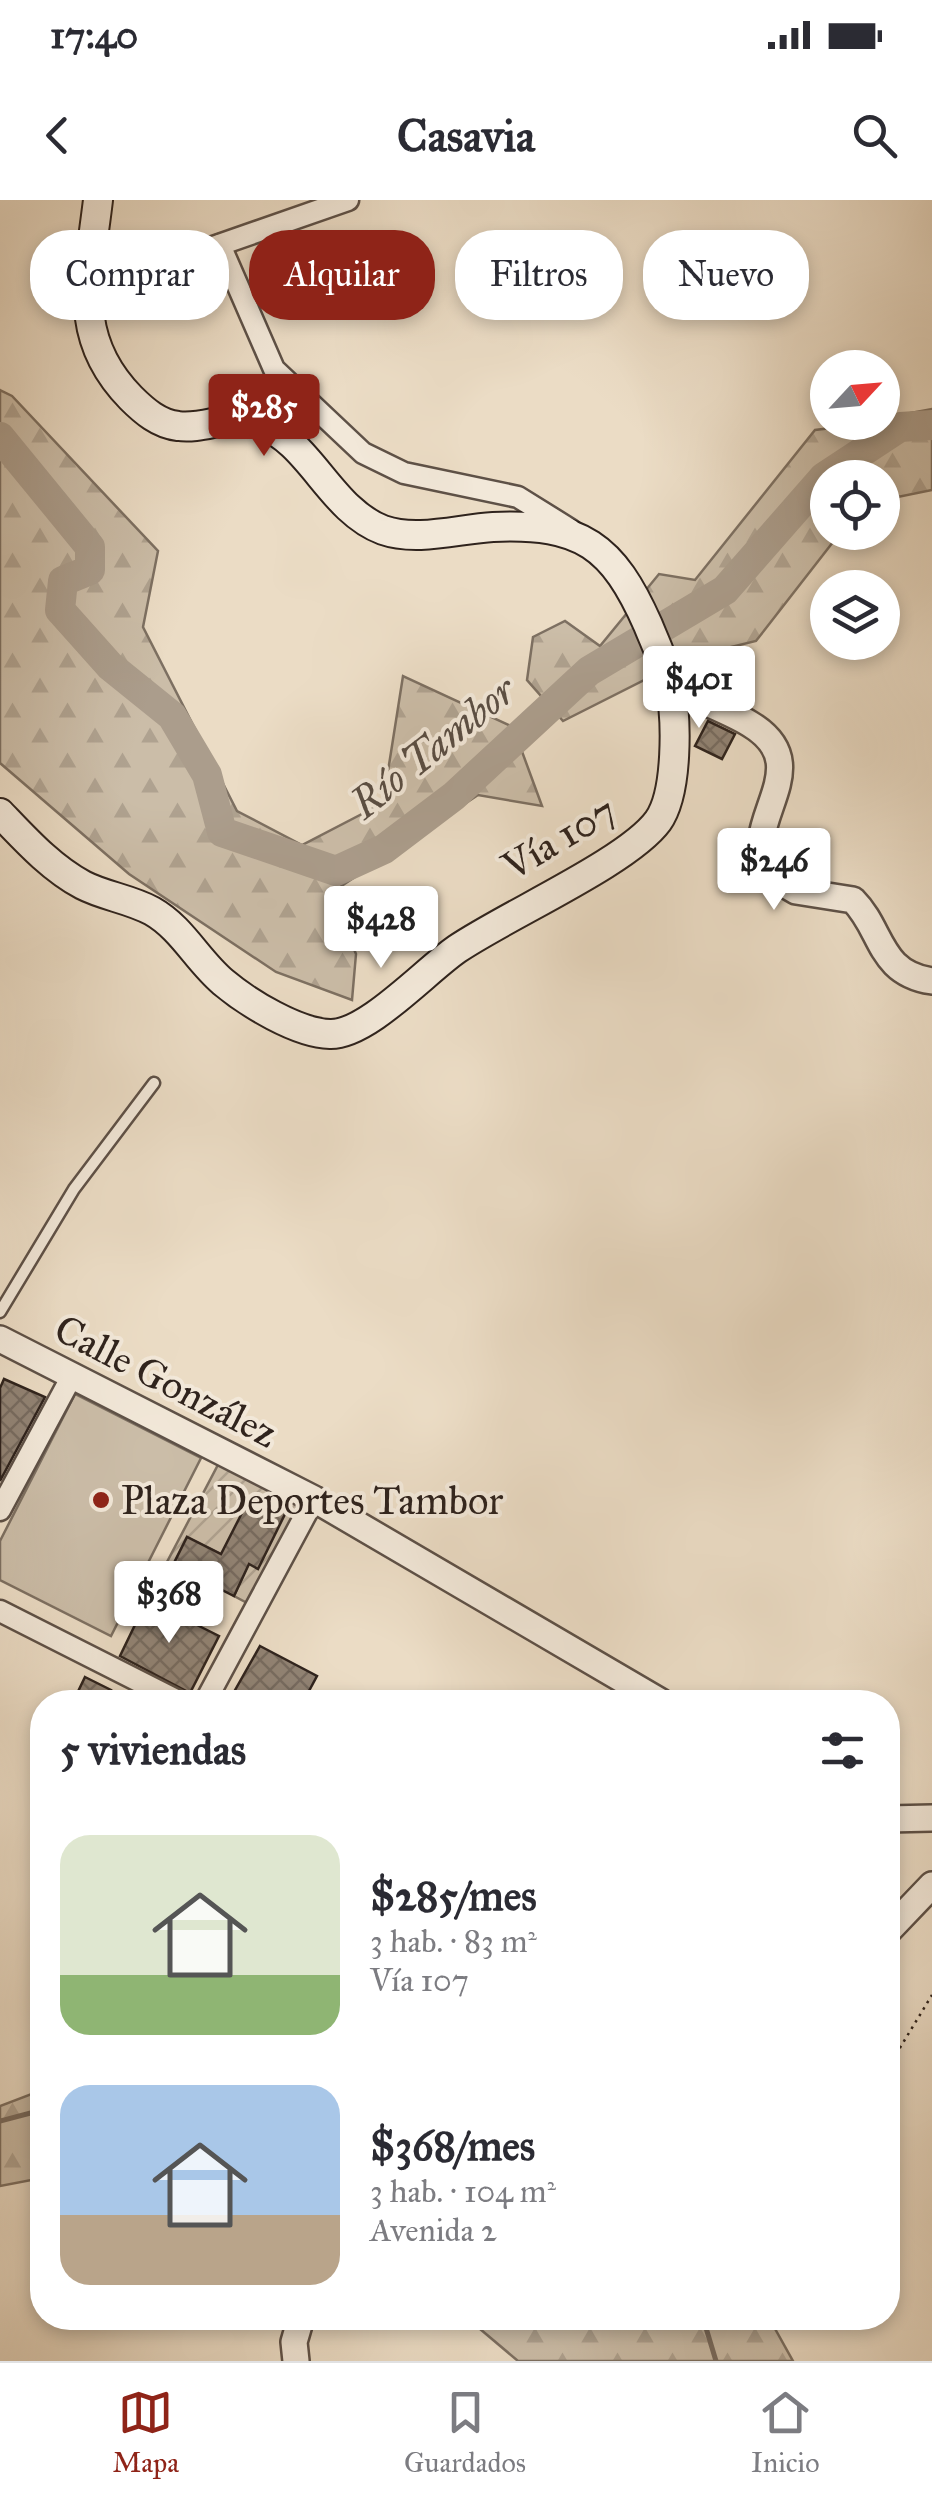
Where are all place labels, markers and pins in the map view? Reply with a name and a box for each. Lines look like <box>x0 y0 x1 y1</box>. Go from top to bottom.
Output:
pin: $285 <box>205 374 323 459</box>
pin: $401 <box>640 646 758 731</box>
pin: $246 <box>715 828 833 913</box>
pin: $428 <box>322 886 440 971</box>
place label: Plaza Deportes Tambor <box>121 1476 503 1525</box>
marker: Plaza Deportes Tambor <box>90 1489 112 1511</box>
pin: $368 <box>110 1561 228 1646</box>

